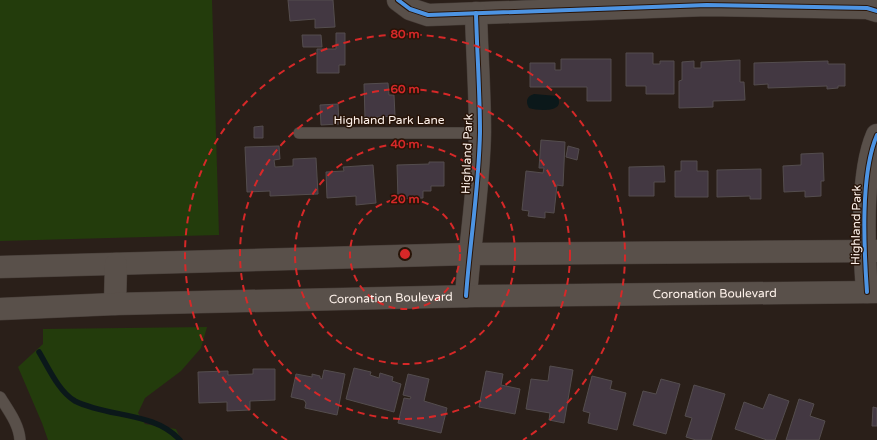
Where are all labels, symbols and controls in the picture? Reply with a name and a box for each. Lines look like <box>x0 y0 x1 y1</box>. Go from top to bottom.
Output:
text: 80 m <box>390 27 420 41</box>
text: 60 m <box>390 82 420 96</box>
street label: Highland Park Lane <box>333 113 445 127</box>
street label: Highland Park <box>459 113 475 194</box>
text: 40 m <box>390 137 420 151</box>
street label: Highland Park <box>848 184 864 265</box>
text: 20 m <box>390 192 420 206</box>
centre of rings <box>398 247 412 261</box>
street label: Coronation Boulevard <box>653 286 777 301</box>
street label: Coronation Boulevard <box>329 289 453 306</box>

